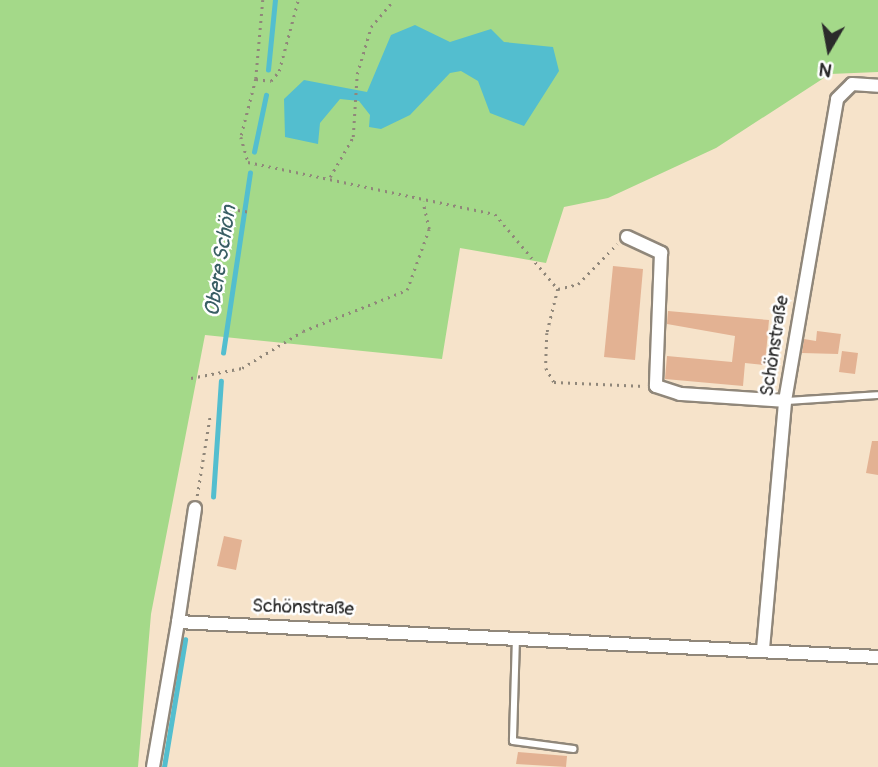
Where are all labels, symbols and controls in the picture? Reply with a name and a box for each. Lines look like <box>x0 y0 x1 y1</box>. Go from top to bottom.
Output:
north arrow <box>794 14 864 84</box>
text: N <box>817 57 834 83</box>
water label: Obere Schön <box>200 204 242 318</box>
street label: Schönstraße <box>756 294 794 398</box>
street label: Schönstraße <box>252 595 354 621</box>

